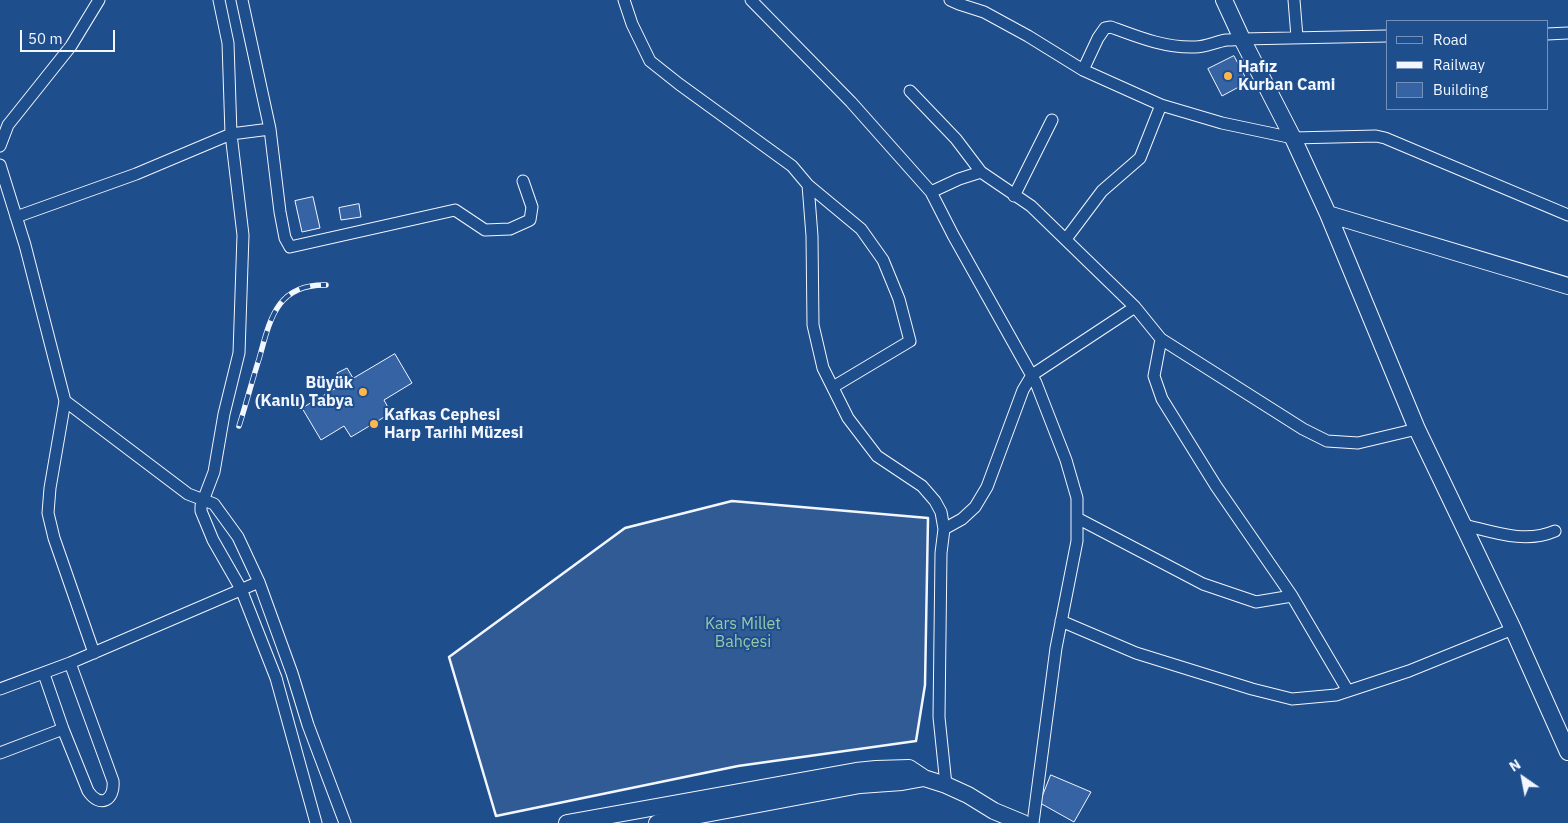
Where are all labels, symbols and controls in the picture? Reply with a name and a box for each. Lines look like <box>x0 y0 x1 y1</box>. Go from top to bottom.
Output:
scale bar <box>22 20 118 52</box>
legend <box>1386 20 1548 110</box>
text: 50 m <box>28 29 63 48</box>
text: Road <box>1433 30 1468 49</box>
text: Railway <box>1433 55 1485 74</box>
place label: Hafız Kurban Cami <box>1238 57 1335 95</box>
marker: Hafız Kurban Cami <box>1222 70 1234 82</box>
text: Building <box>1433 80 1488 99</box>
place label: Büyük (Kanlı) Tabya <box>255 373 353 411</box>
marker: Büyük (Kanlı) Tabya <box>357 386 369 398</box>
place label: Kafkas Cephesi Harp Tarihi Müzesi <box>384 405 523 443</box>
marker: Kafkas Cephesi Harp Tarihi Müzesi <box>368 418 380 430</box>
park label: Kars Millet Bahçesi <box>705 614 781 652</box>
north arrow <box>1498 753 1548 803</box>
text: N <box>1506 755 1524 776</box>

